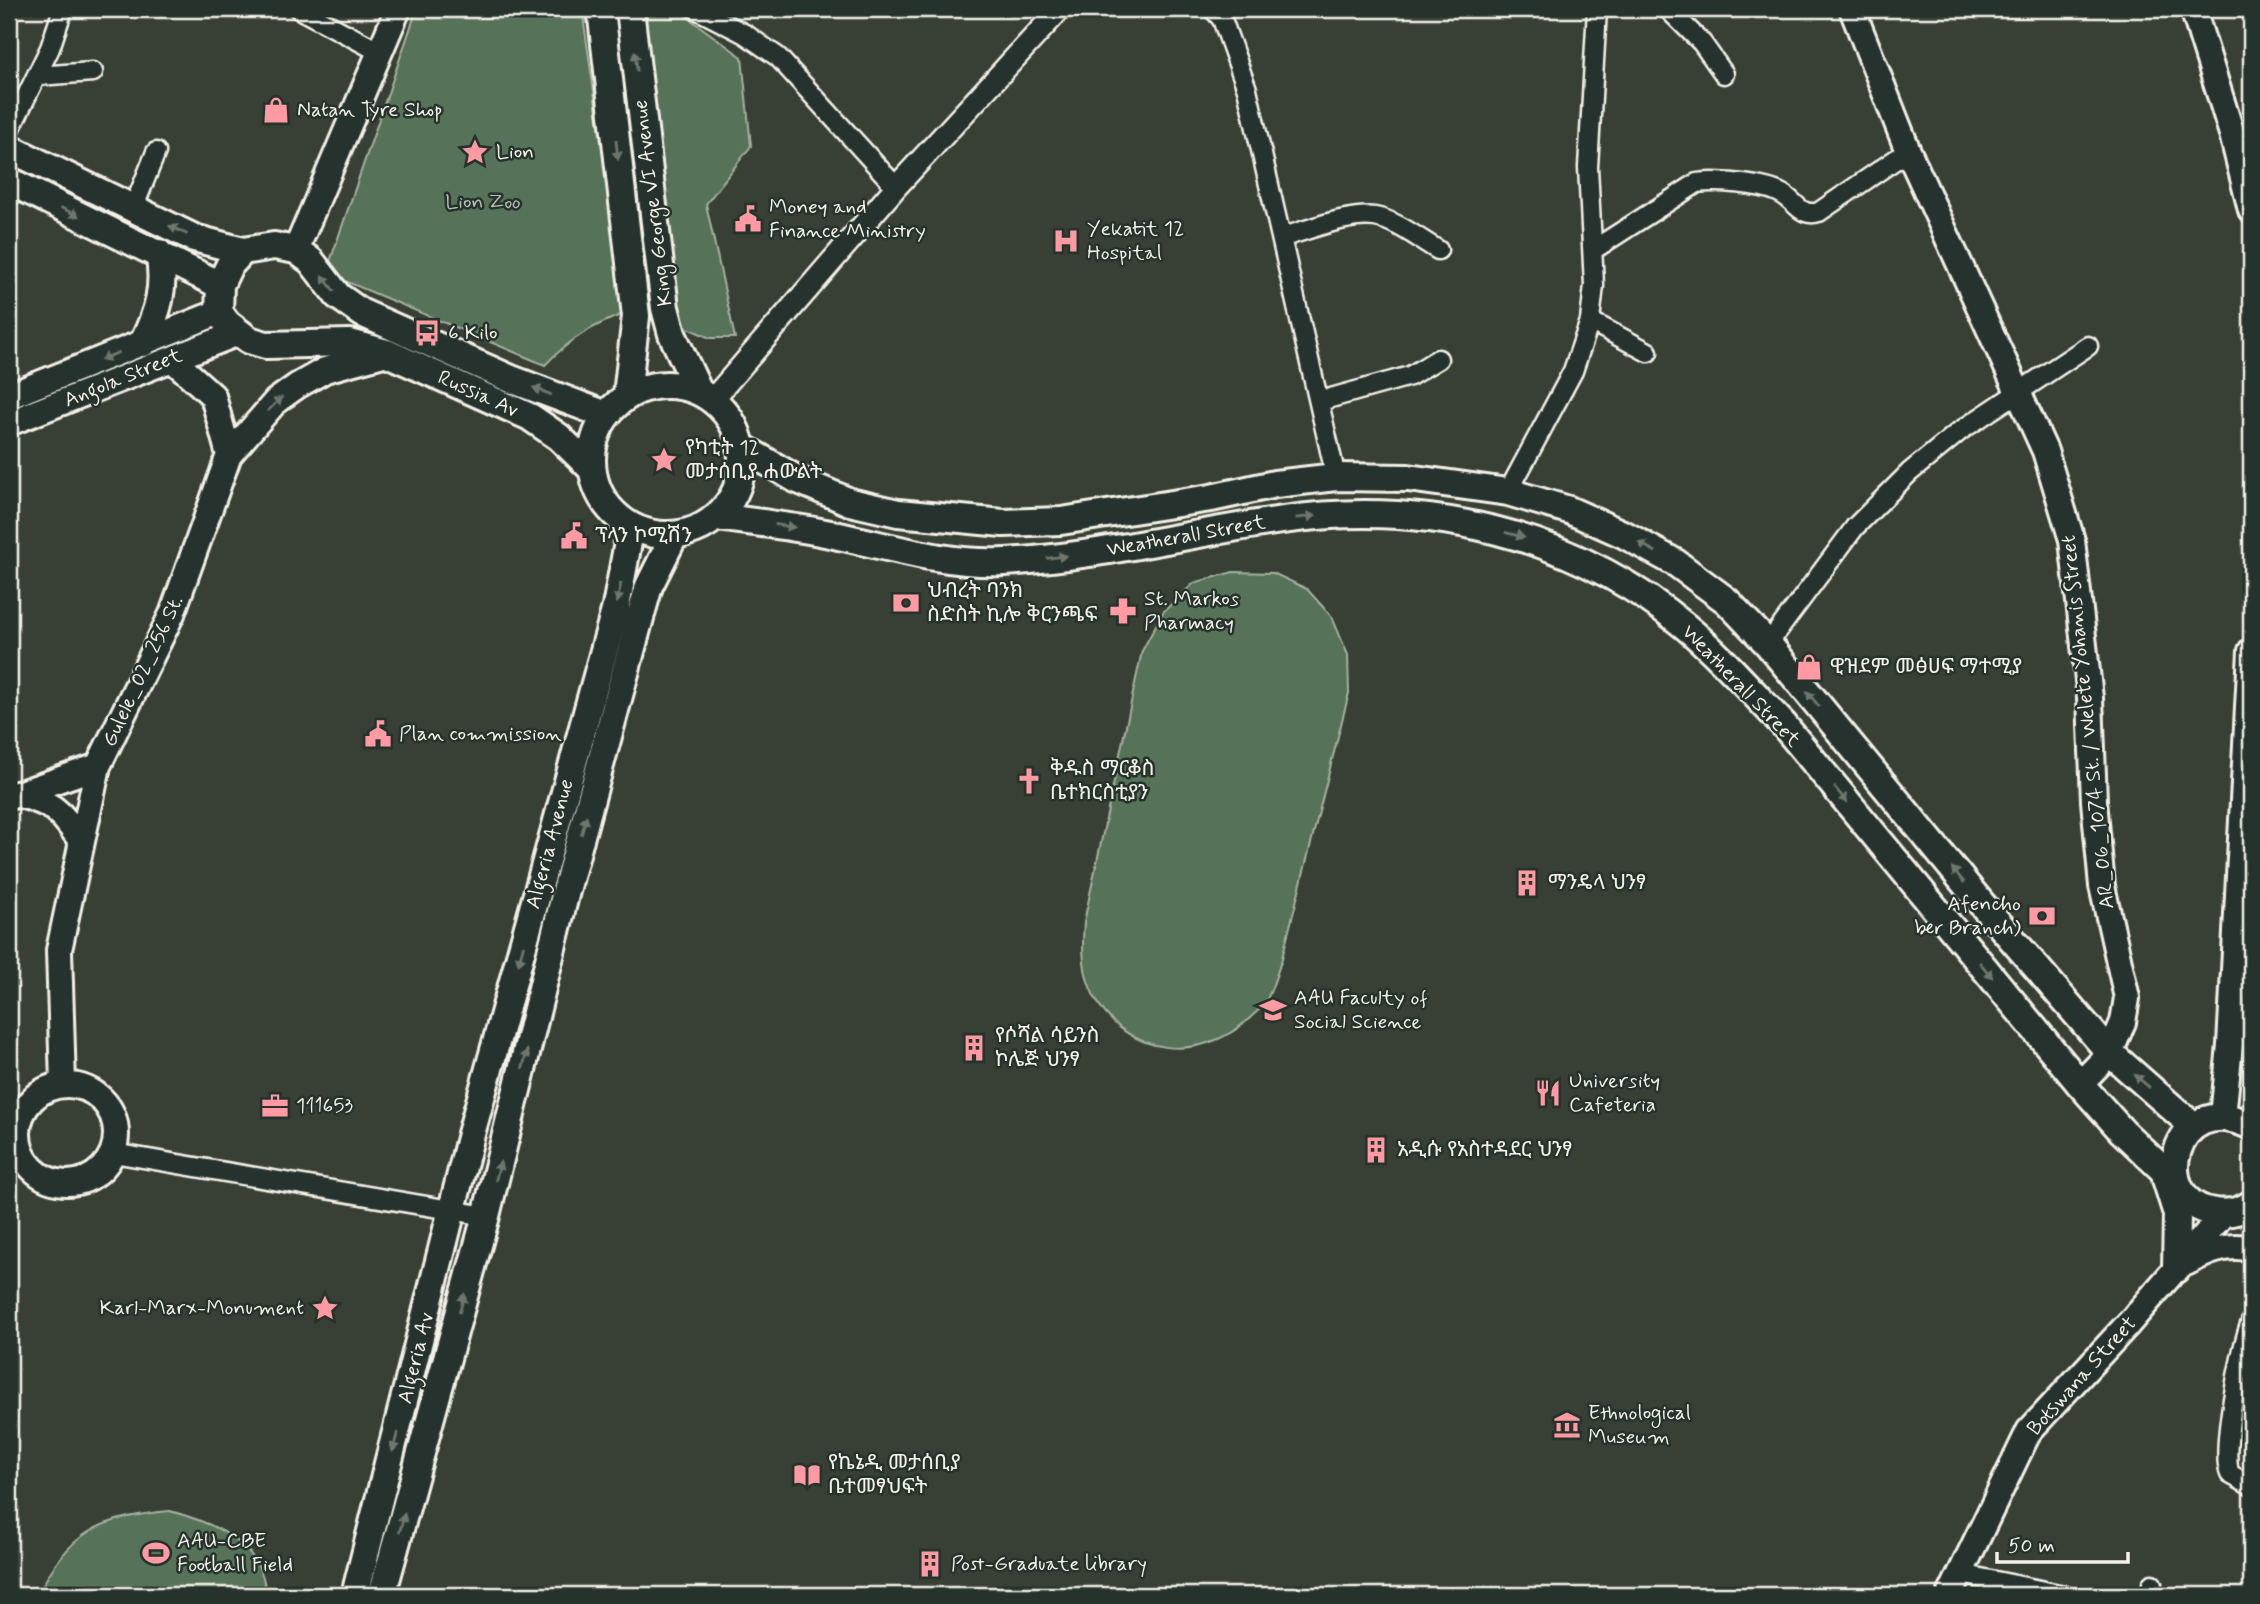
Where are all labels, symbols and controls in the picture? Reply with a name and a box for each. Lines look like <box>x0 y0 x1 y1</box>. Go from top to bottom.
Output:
one-way arrow <box>631 50 642 72</box>
shop icon: Natan Tyre Shop <box>261 95 291 125</box>
place label: Natan Tyre Shop <box>297 96 443 124</box>
street label: King George VI Avenue <box>626 98 681 308</box>
place icon: Lion <box>460 137 490 167</box>
place label: Lion <box>496 138 534 166</box>
one-way arrow <box>612 139 623 161</box>
park label: Lion Zoo <box>445 188 521 216</box>
place label: Money and Finance Ministry <box>769 193 926 245</box>
public building icon: Money and Finance Ministry <box>733 204 763 234</box>
one-way arrow <box>60 206 80 217</box>
place label: Yekatit 12 Hospital <box>1087 215 1184 267</box>
one-way arrow <box>168 225 188 236</box>
hospital icon: Yekatit 12 Hospital <box>1051 226 1081 256</box>
one-way arrow <box>321 274 336 292</box>
bus stop icon: 6 Kilo <box>412 318 442 348</box>
place label: 6 Kilo <box>448 319 498 347</box>
street label: Angola Street <box>60 341 188 416</box>
one-way arrow <box>100 351 121 362</box>
street label: Russia Av <box>433 364 523 424</box>
one-way arrow <box>531 385 552 396</box>
one-way arrow <box>266 396 283 413</box>
place label: የካቲት 12 መታሰቢያ ሐውልት <box>685 434 823 486</box>
place icon: የካቲት 12 መታሰቢያ ሐውልት <box>649 445 679 475</box>
street label: Weatherall Street <box>1105 508 1268 564</box>
one-way arrow <box>1295 511 1317 522</box>
public building icon: ፕላን ኮሚሽን <box>559 521 589 551</box>
one-way arrow <box>774 521 796 532</box>
place label: ፕላን ኮሚሽን <box>595 522 692 550</box>
one-way arrow <box>1505 531 1526 541</box>
street label: AR_06_1074 St. / Welete Yohanis Street <box>2054 533 2122 910</box>
one-way arrow <box>1637 541 1657 553</box>
one-way arrow <box>1047 551 1069 562</box>
place label: ህብረት ባንክ ስድስት ኪሎ ቅርንጫፍ <box>927 577 1098 629</box>
one-way arrow <box>614 582 625 604</box>
place label: St. Markos Pharmacy <box>1144 585 1239 637</box>
bank icon: ህብረት ባንክ ስድስት ኪሎ ቅርንጫፍ <box>891 588 921 618</box>
street label: Gulele_02_256 St. <box>96 591 190 751</box>
pharmacy icon: St. Markos Pharmacy <box>1108 596 1138 626</box>
street label: Weatherall Street <box>1675 619 1807 754</box>
shop icon: ዊዝደም መፅሀፍ ማተሚያ <box>1794 652 1824 682</box>
place label: ዊዝደም መፅሀፍ ማተሚያ <box>1830 653 2022 681</box>
one-way arrow <box>1806 691 1821 708</box>
public building icon: Plan commission <box>363 719 393 749</box>
place label: Plan commission <box>399 720 562 748</box>
place label: ቅዱስ ማርቆስ ቤተክርስቲያን <box>1050 755 1154 807</box>
church icon: ቅዱስ ማርቆስ ቤተክርስቲያን <box>1014 766 1044 796</box>
street label: Algeria Avenue <box>519 776 583 913</box>
one-way arrow <box>1833 785 1848 803</box>
one-way arrow <box>579 814 590 836</box>
one-way arrow <box>1950 867 1965 885</box>
building icon: ማንዴላ ህንፃ <box>1512 868 1542 898</box>
place label: ማንዴላ ህንፃ <box>1548 869 1646 897</box>
place label: Afencho ber Branch) <box>1914 890 2022 942</box>
bank icon: Afencho ber Branch) <box>2027 901 2057 931</box>
one-way arrow <box>515 945 525 966</box>
one-way arrow <box>1978 961 1993 979</box>
place label: AAU Faculty of Social Science <box>1294 984 1428 1036</box>
school or university icon: AAU Faculty of Social Science <box>1258 995 1288 1025</box>
place label: የሶሻል ሳይንስ ኮሌጅ ህንፃ <box>995 1022 1099 1074</box>
building icon: የሶሻል ሳይንስ ኮሌጅ ህንፃ <box>959 1033 989 1063</box>
one-way arrow <box>520 1048 531 1070</box>
place label: University Cafeteria <box>1569 1067 1660 1119</box>
one-way arrow <box>2133 1073 2151 1089</box>
restaurant icon: University Cafeteria <box>1533 1078 1563 1108</box>
office icon: 111653 <box>260 1091 290 1121</box>
place label: 111653 <box>296 1092 354 1120</box>
building icon: አዲሱ የአስተዳደር ህንፃ <box>1361 1135 1391 1165</box>
place label: አዲሱ የአስተዳደር ህንፃ <box>1397 1136 1572 1164</box>
one-way arrow <box>492 1160 503 1182</box>
place icon: Karl-Marx-Monument <box>310 1293 340 1323</box>
one-way arrow <box>458 1293 468 1314</box>
place label: Karl-Marx-Monument <box>99 1294 304 1322</box>
street label: Algeria Av <box>391 1309 443 1407</box>
street label: Botswana Street <box>2021 1310 2143 1442</box>
place label: Ethnological Museum <box>1588 1399 1691 1451</box>
museum icon: Ethnological Museum <box>1552 1410 1582 1440</box>
one-way arrow <box>389 1432 400 1454</box>
place label: የኬኔዲ መታሰቢያ ቤተመፃህፍት <box>828 1449 961 1501</box>
library icon: የኬኔዲ መታሰቢያ ቤተመፃህፍት <box>792 1460 822 1490</box>
one-way arrow <box>397 1512 408 1534</box>
scale bar <box>1997 1520 2129 1564</box>
place label: AAU-CBE Football Field <box>177 1527 293 1579</box>
text: 50 m <box>2008 1532 2055 1560</box>
sports icon: AAU-CBE Football Field <box>141 1538 171 1568</box>
building icon: Post-Graduate library <box>915 1549 945 1579</box>
place label: Post-Graduate library <box>951 1550 1147 1578</box>

